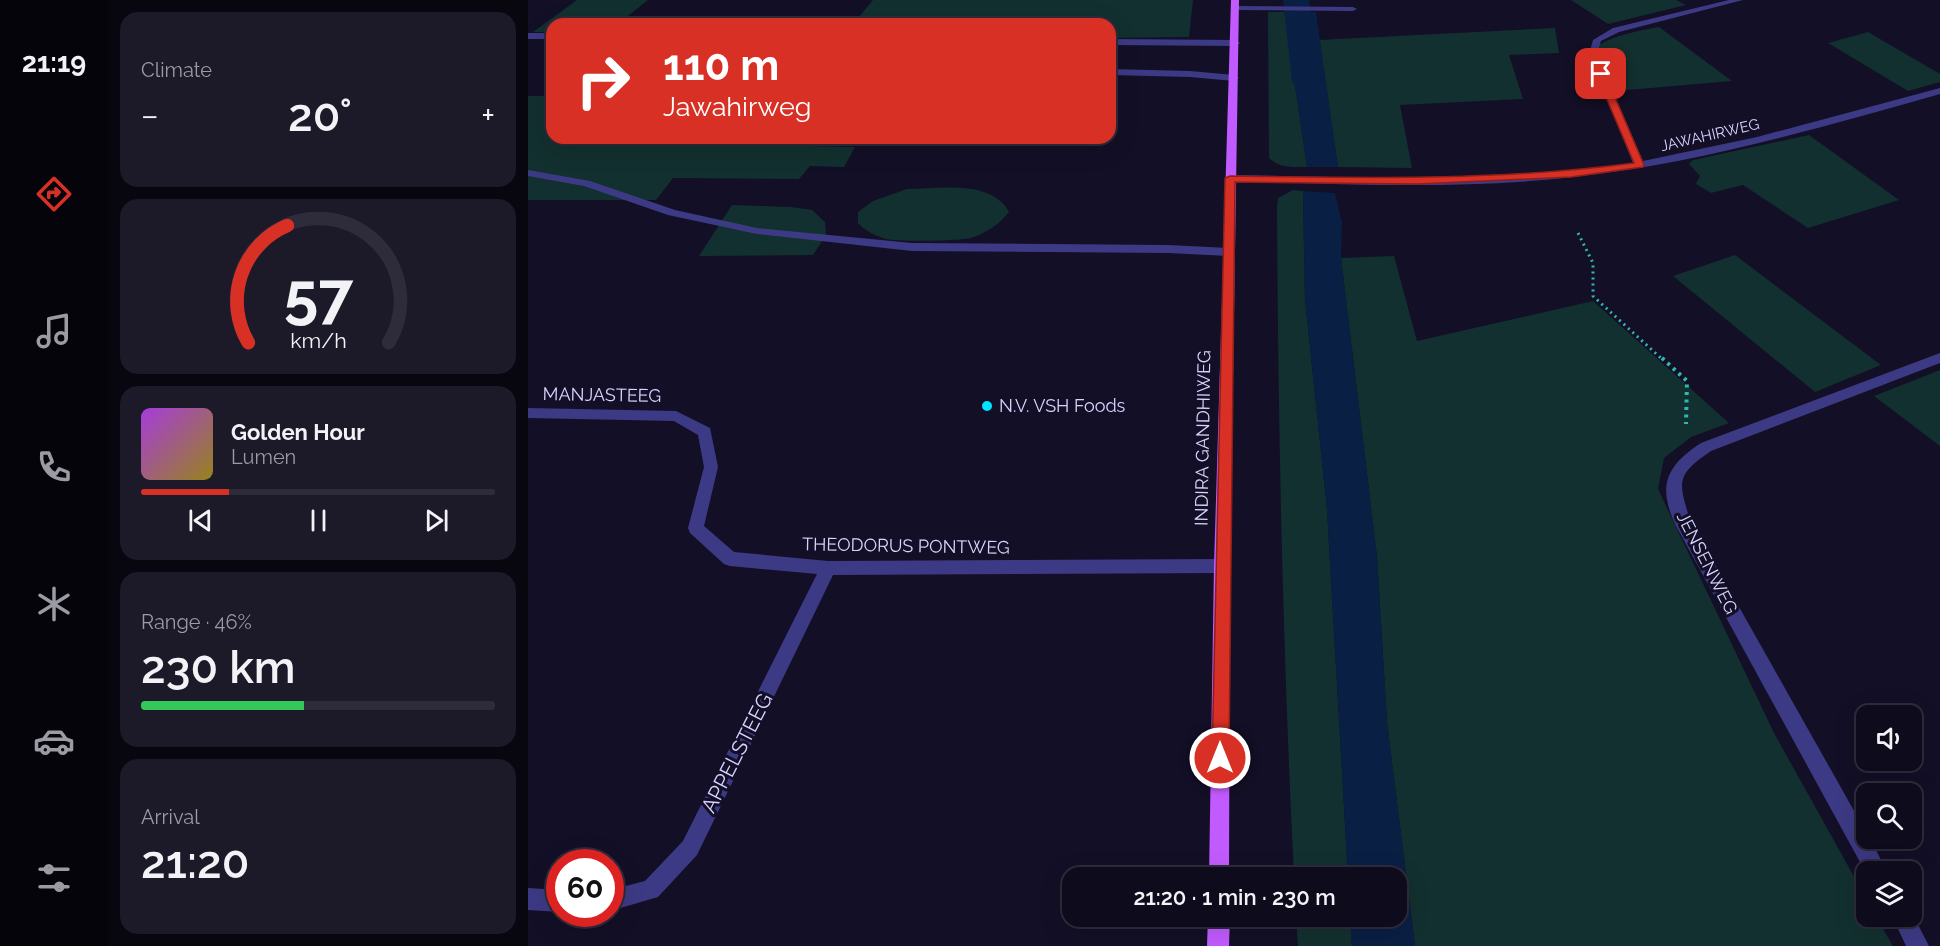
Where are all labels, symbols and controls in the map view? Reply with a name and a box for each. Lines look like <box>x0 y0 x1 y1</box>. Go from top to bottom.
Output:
text: 110 m <box>663 41 779 90</box>
icon: right <box>564 42 642 120</box>
text: 21:19 <box>22 47 86 78</box>
pin <box>1575 48 1626 99</box>
icon: arrive <box>1584 57 1617 90</box>
text: Climate <box>141 58 212 82</box>
text: 20° <box>288 89 352 142</box>
text: Jawahirweg <box>663 91 811 122</box>
text: − <box>141 96 159 135</box>
text: + <box>481 96 495 135</box>
street label: JAWAHIRWEG <box>1659 115 1761 155</box>
icon: directions <box>33 173 75 215</box>
text: 57 <box>283 258 354 332</box>
icon: music <box>33 310 75 352</box>
text: km/h <box>290 329 346 354</box>
street label: INDIRA GANDHIWEG <box>1190 350 1215 526</box>
street label: MANJASTEEG <box>543 383 662 406</box>
place label: N.V. VSH Foods <box>999 395 1126 416</box>
marker: N.V. VSH Foods <box>980 399 994 413</box>
text: Golden Hour <box>231 419 365 445</box>
text: Lumen <box>231 445 296 469</box>
icon: phone <box>33 446 75 488</box>
icon: previous <box>184 504 217 537</box>
icon: pause <box>302 504 335 537</box>
icon: next <box>420 504 453 537</box>
street label: JENSENWEG <box>1673 508 1742 617</box>
street label: THEODORUS PONTWEG <box>802 533 1010 558</box>
icon: climate <box>33 583 75 625</box>
text: Range · 46% <box>141 610 252 634</box>
text: 230 km <box>141 641 296 694</box>
street label: APPELSTEEG <box>696 689 777 817</box>
map controls <box>1856 705 1922 927</box>
button: sound <box>1856 705 1922 771</box>
icon: car <box>33 720 75 762</box>
position arrow <box>1188 726 1252 790</box>
button: search <box>1856 783 1922 849</box>
text: Arrival <box>141 805 200 829</box>
text: 21:20 <box>141 836 249 889</box>
speed limit sign: 60 <box>546 849 624 927</box>
icon: filters <box>33 857 75 899</box>
button: layers <box>1856 861 1922 927</box>
text: 21:20 · 1 min · 230 m <box>1133 884 1336 910</box>

